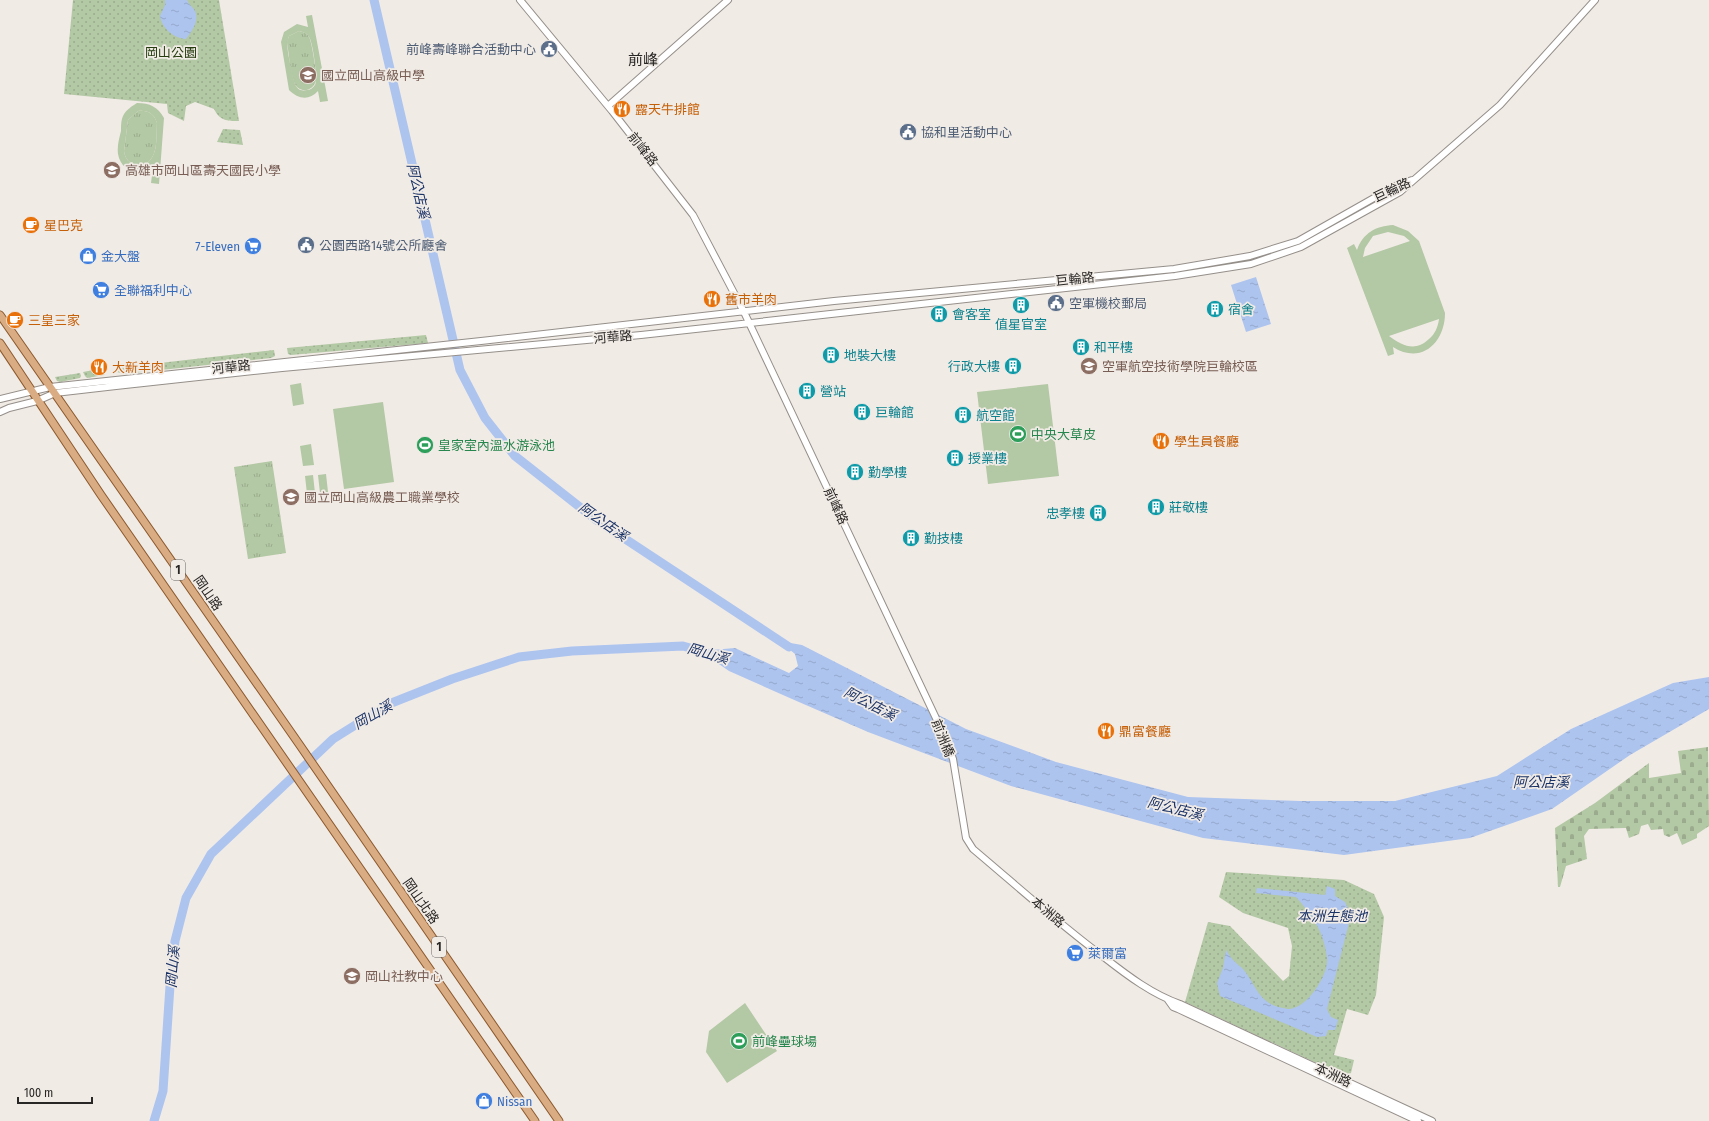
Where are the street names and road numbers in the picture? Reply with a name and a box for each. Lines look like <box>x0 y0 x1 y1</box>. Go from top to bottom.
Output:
street label: 前峰路 <box>625 129 661 169</box>
street label: 巨輪路 <box>1371 175 1413 205</box>
street label: 巨輪路 <box>1055 270 1095 288</box>
street label: 河華路 <box>593 328 633 346</box>
street label: 河華路 <box>211 358 251 376</box>
street label: 前峰路 <box>821 485 851 527</box>
road number: 1 <box>171 560 185 580</box>
street label: 岡山路 <box>191 573 225 613</box>
street label: 前洲橋 <box>929 717 957 759</box>
street label: 岡山北路 <box>400 875 442 927</box>
street label: 本洲路 <box>1028 894 1068 930</box>
road number: 1 <box>432 937 446 957</box>
street label: 本洲路 <box>1312 1060 1354 1090</box>

